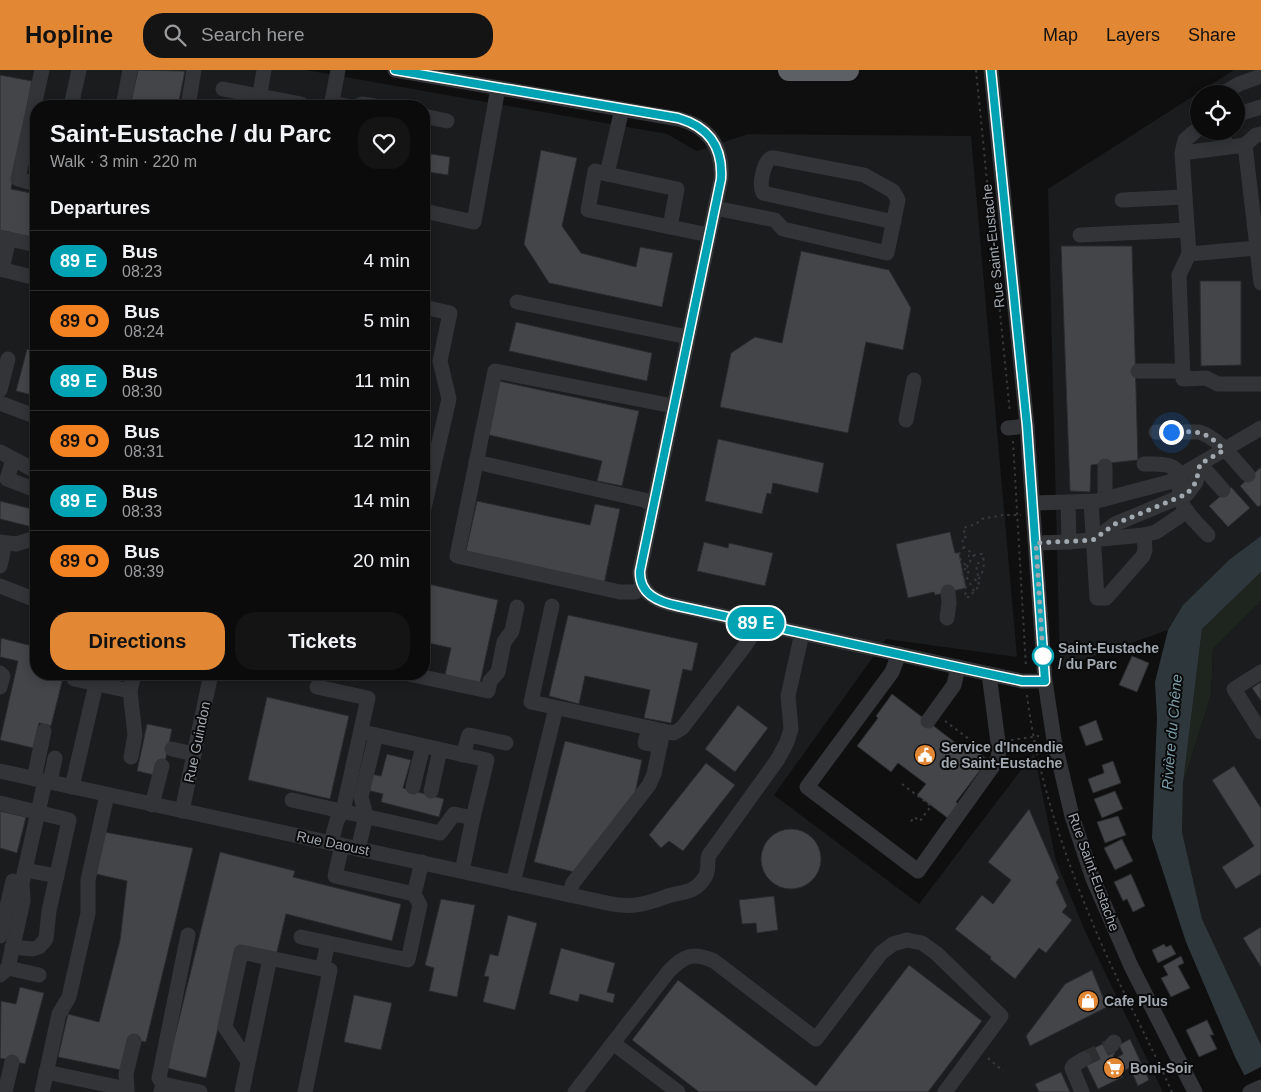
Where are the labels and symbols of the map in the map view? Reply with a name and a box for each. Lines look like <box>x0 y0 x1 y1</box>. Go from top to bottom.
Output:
street label: Rue Saint-Eustache <box>979 183 1007 309</box>
your location <box>1159 420 1184 445</box>
line badge: 89 E <box>721 607 791 639</box>
place label: Saint-Eustache / du Parc <box>1058 640 1159 672</box>
marker: Saint-Eustache / du Parc <box>1032 645 1054 667</box>
water label: Rivière du Chêne <box>1158 673 1185 790</box>
street label: Rue Guindon <box>181 700 213 784</box>
place label: Service d'Incendie de Saint-Eustache <box>941 739 1064 771</box>
public building icon: Service d'Incendie de Saint-Eustache <box>913 743 937 767</box>
street label: Rue Saint-Eustache <box>1065 811 1123 933</box>
street label: Rue Daoust <box>295 827 371 859</box>
shop icon: Cafe Plus <box>1076 989 1100 1013</box>
place label: Cafe Plus <box>1104 993 1168 1009</box>
supermarket icon: Boni-Soir <box>1102 1056 1126 1080</box>
place label: Boni-Soir <box>1130 1060 1194 1076</box>

